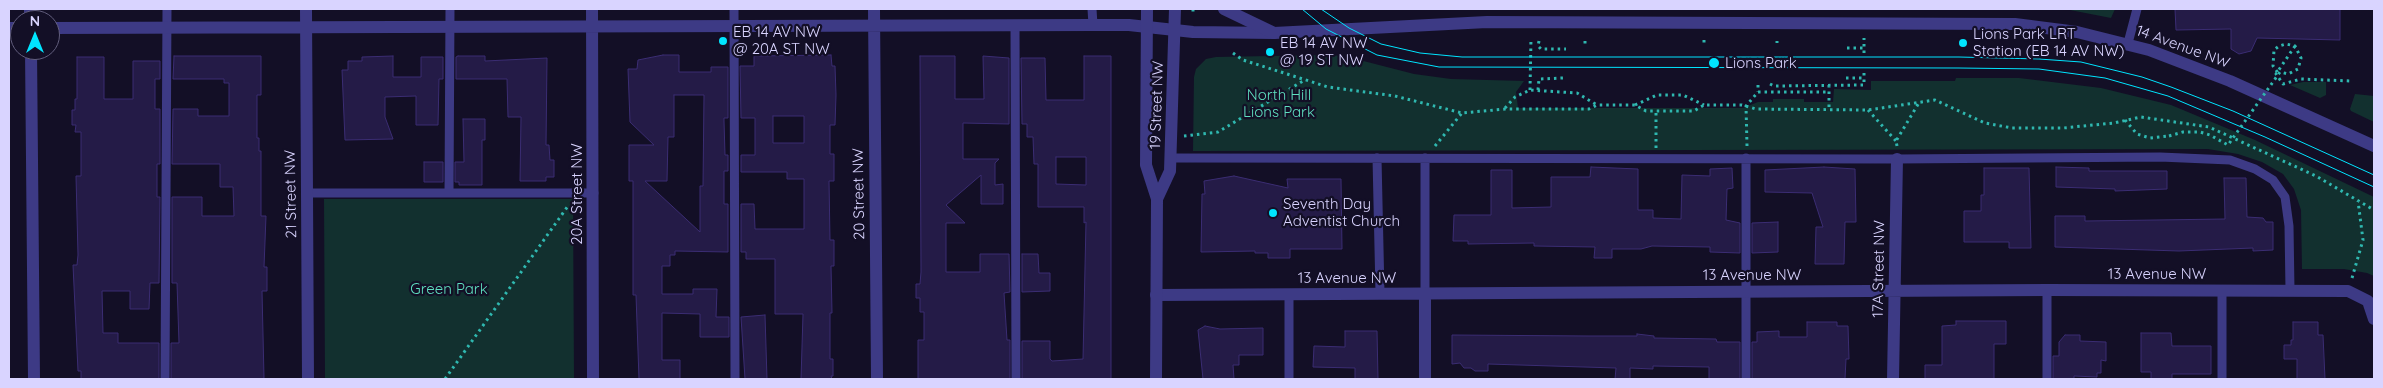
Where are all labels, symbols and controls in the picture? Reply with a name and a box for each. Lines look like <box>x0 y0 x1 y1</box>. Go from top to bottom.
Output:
north arrow <box>10 10 60 60</box>
text: N <box>30 12 40 30</box>
street label: 14 Avenue NW <box>2134 22 2232 72</box>
place label: EB 14 AV NW @ 20A ST NW <box>733 23 830 58</box>
place label: Lions Park LRT Station (EB 14 AV NW) <box>1973 25 2124 60</box>
place label: EB 14 AV NW @ 19 ST NW <box>1280 34 1368 69</box>
marker: EB 14 AV NW @ 20A ST NW <box>717 35 729 47</box>
marker: Lions Park LRT Station (EB 14 AV NW) <box>1957 37 1969 49</box>
marker: EB 14 AV NW @ 19 ST NW <box>1264 46 1276 58</box>
place label: Lions Park <box>1725 54 1797 72</box>
marker: Lions Park <box>1707 56 1721 70</box>
street label: 19 Street NW <box>1146 60 1168 150</box>
park label: North Hill Lions Park <box>1243 86 1315 121</box>
street label: 20A Street NW <box>568 143 586 245</box>
street label: 20 Street NW <box>849 148 869 240</box>
street label: 21 Street NW <box>281 150 301 238</box>
place label: Seventh Day Adventist Church <box>1283 195 1400 230</box>
marker: Seventh Day Adventist Church <box>1267 207 1279 219</box>
street label: 17A Street NW <box>1869 220 1889 318</box>
street label: 13 Avenue NW <box>2108 265 2206 283</box>
street label: 13 Avenue NW <box>1703 266 1801 284</box>
street label: 13 Avenue NW <box>1298 269 1396 287</box>
park label: Green Park <box>410 280 488 298</box>

